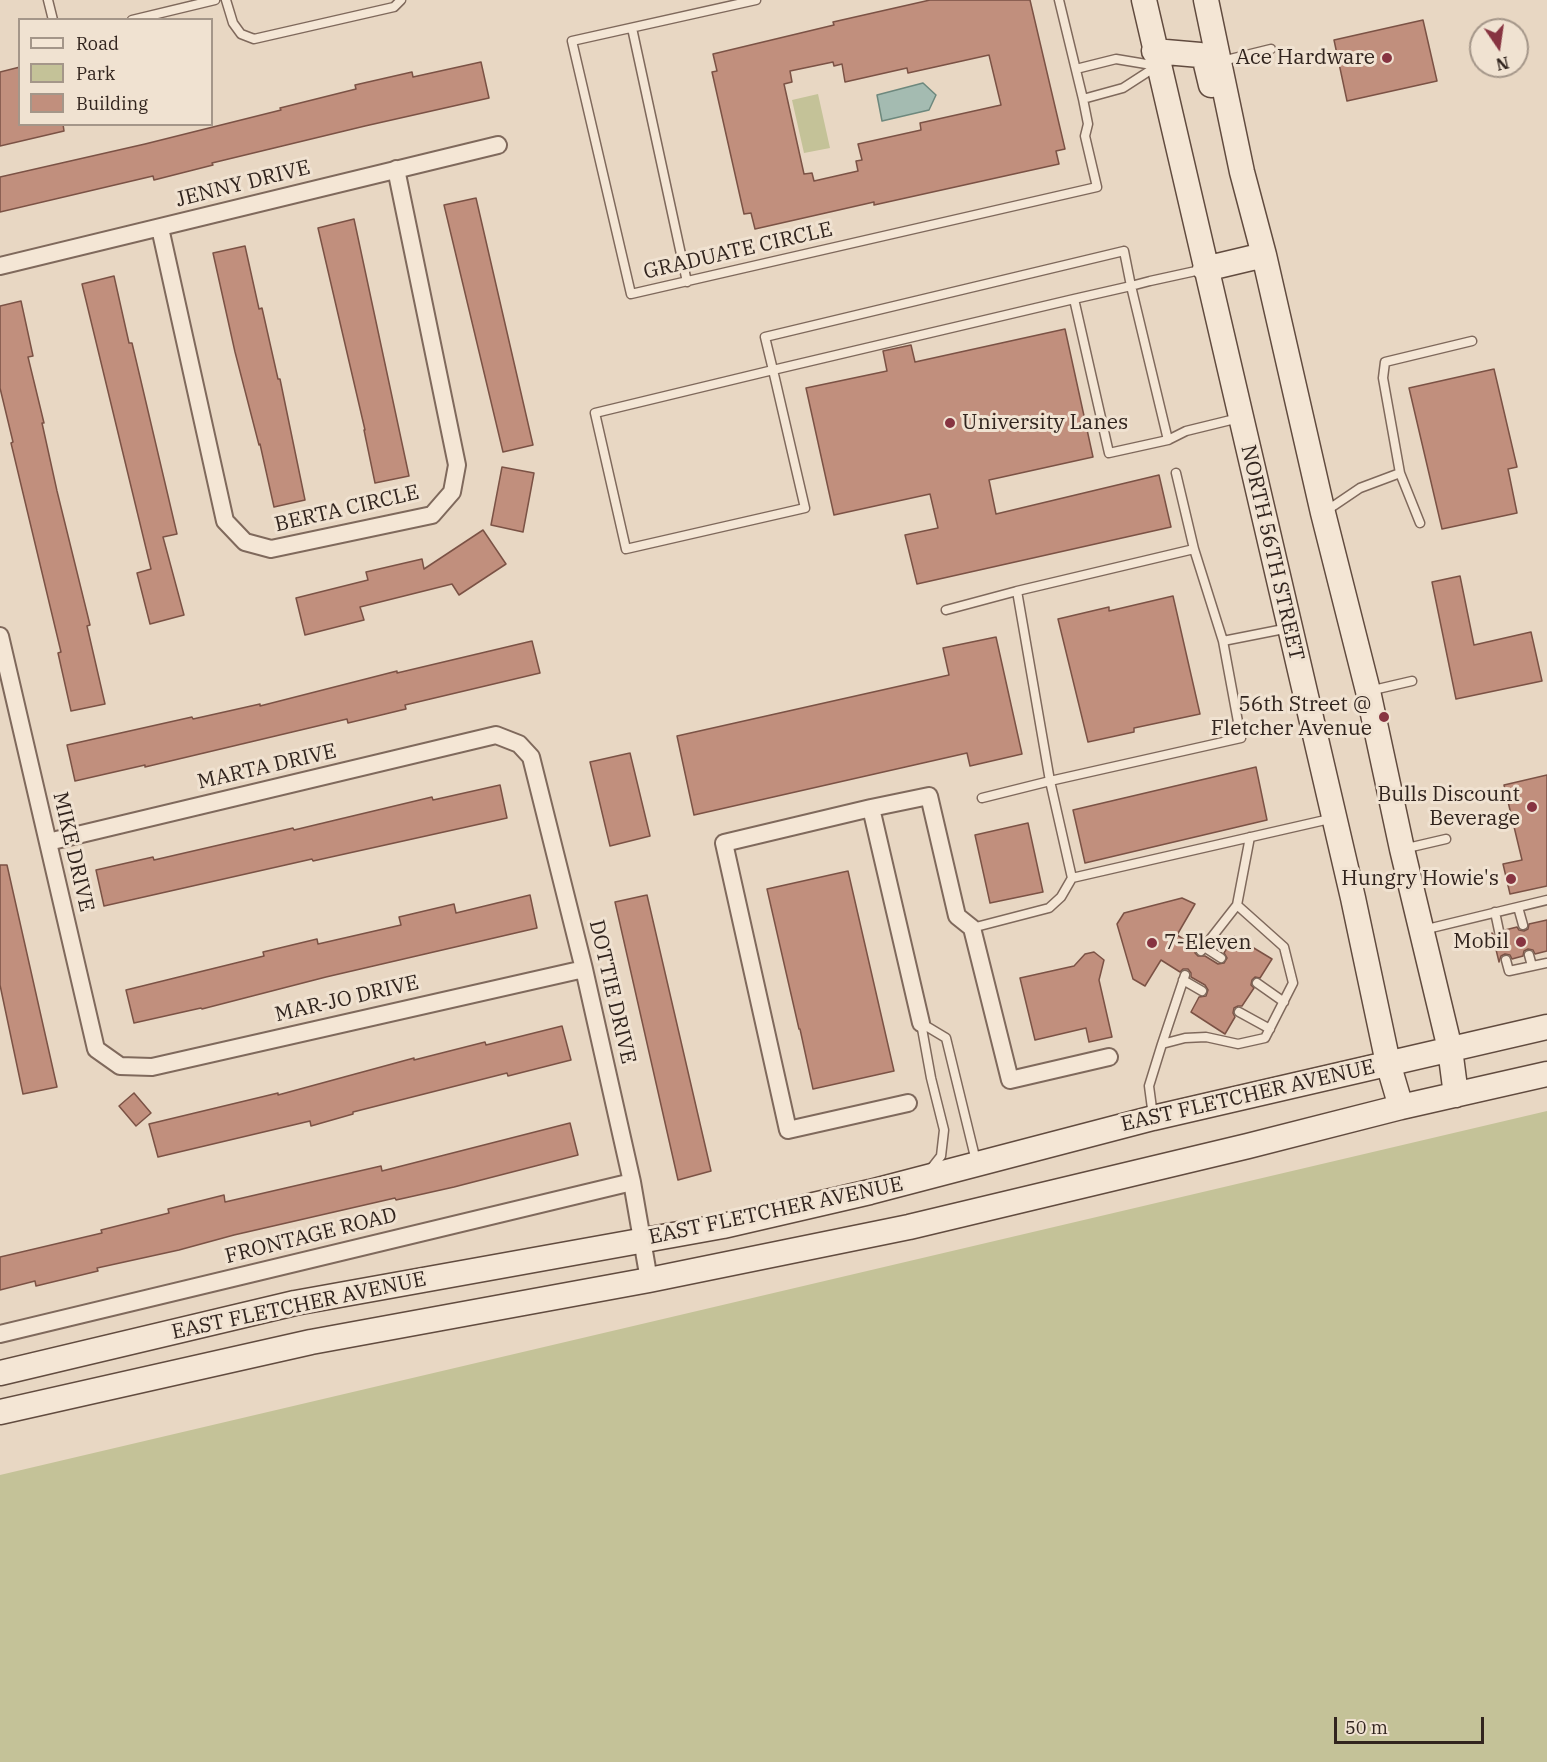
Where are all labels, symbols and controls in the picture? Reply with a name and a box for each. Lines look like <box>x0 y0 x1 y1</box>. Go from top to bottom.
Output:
legend <box>18 18 213 126</box>
north arrow <box>1469 18 1529 78</box>
text: Road <box>76 32 119 55</box>
place label: Ace Hardware <box>1236 45 1375 71</box>
marker: Ace Hardware <box>1380 51 1394 65</box>
text: N <box>1494 52 1511 75</box>
text: Park <box>76 62 115 85</box>
text: Building <box>76 92 148 115</box>
street label: JENNY DRIVE <box>173 155 313 213</box>
street label: GRADUATE CIRCLE <box>641 217 835 285</box>
place label: University Lanes <box>962 410 1128 436</box>
marker: University Lanes <box>943 416 957 430</box>
street label: NORTH 56TH STREET <box>1235 443 1309 663</box>
street label: BERTA CIRCLE <box>272 480 422 538</box>
place label: 56th Street @ Fletcher Avenue <box>1211 692 1372 742</box>
marker: 56th Street @ Fletcher Avenue <box>1377 710 1391 724</box>
street label: MARTA DRIVE <box>195 739 339 795</box>
place label: Bulls Discount Beverage <box>1377 782 1520 832</box>
street label: MIKE DRIVE <box>47 790 99 914</box>
marker: Bulls Discount Beverage <box>1525 800 1539 814</box>
place label: Hungry Howie's <box>1341 866 1499 892</box>
marker: Hungry Howie's <box>1504 872 1518 886</box>
street label: DOTTIE DRIVE <box>583 918 641 1066</box>
place label: Mobil <box>1453 929 1509 955</box>
place label: 7-Eleven <box>1164 930 1252 956</box>
marker: Mobil <box>1514 935 1528 949</box>
marker: 7-Eleven <box>1145 936 1159 950</box>
street label: MAR-JO DRIVE <box>273 970 421 1028</box>
street label: EAST FLETCHER AVENUE <box>1119 1055 1377 1137</box>
street label: EAST FLETCHER AVENUE <box>646 1172 906 1250</box>
street label: FRONTAGE ROAD <box>223 1202 399 1270</box>
street label: EAST FLETCHER AVENUE <box>169 1267 429 1345</box>
scale bar <box>1337 1705 1487 1743</box>
text: 50 m <box>1345 1716 1388 1739</box>

